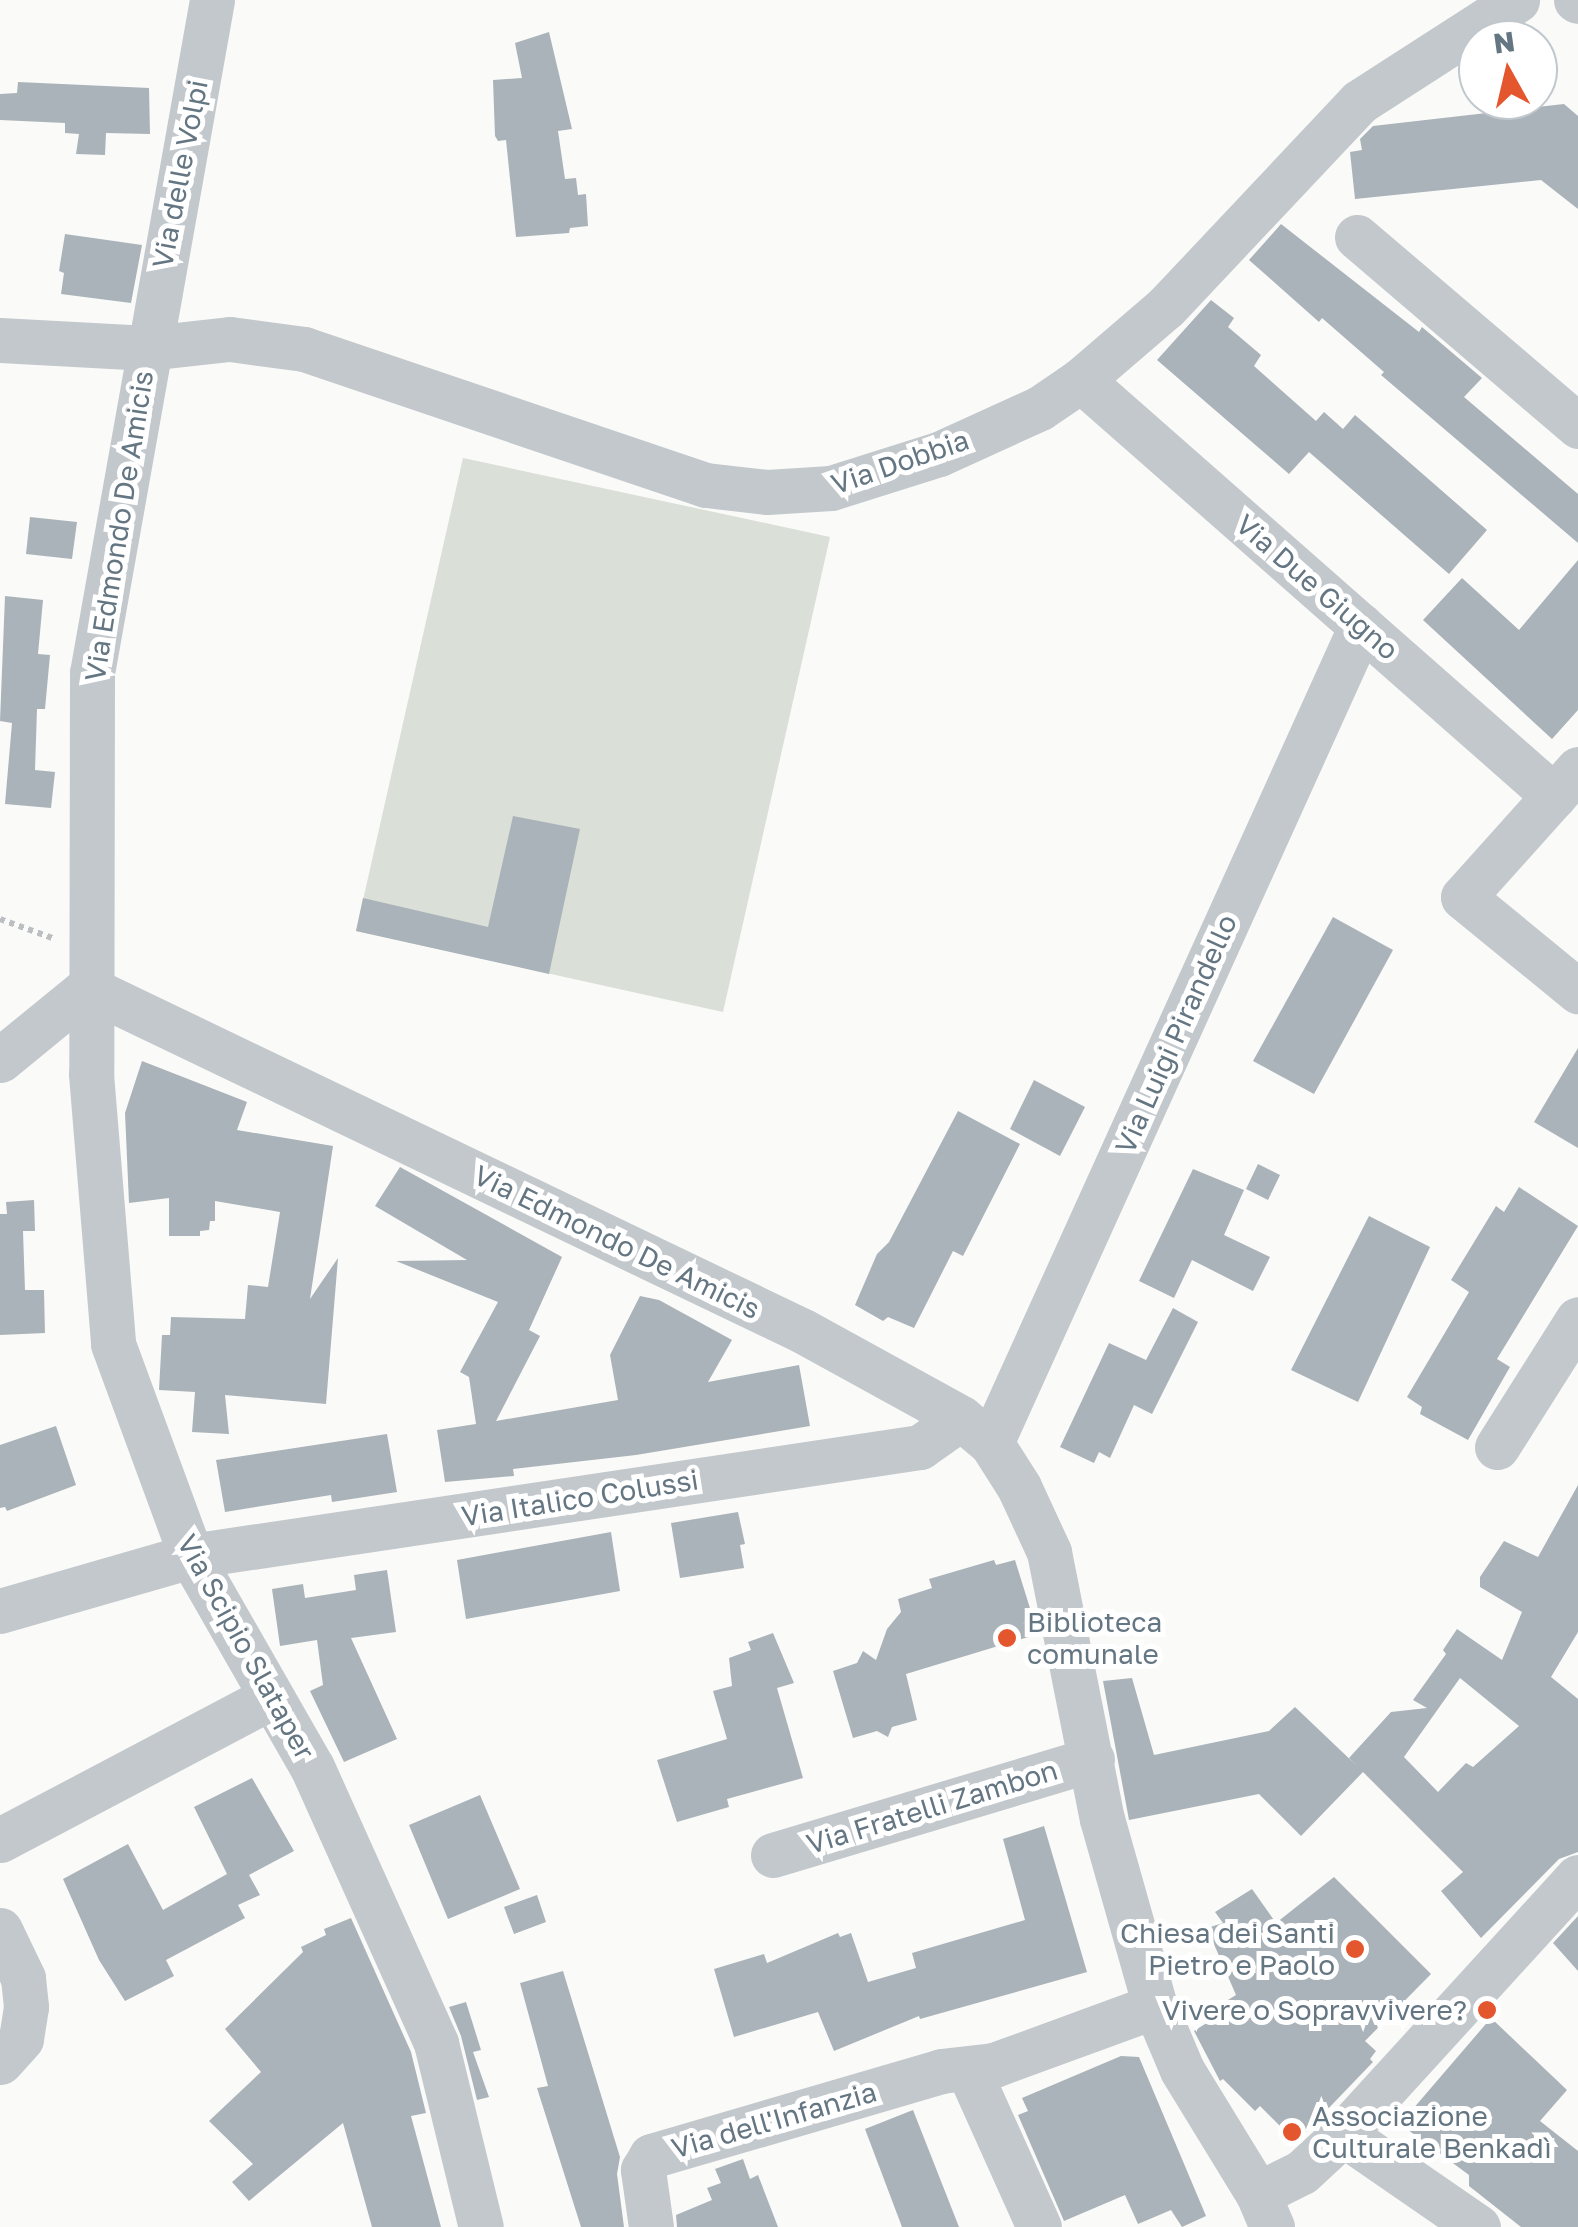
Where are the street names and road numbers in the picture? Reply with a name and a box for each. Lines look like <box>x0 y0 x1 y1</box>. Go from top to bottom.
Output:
street label: Via delle Volpi <box>145 77 215 271</box>
street label: Via Edmondo De Amicis <box>78 368 160 684</box>
street label: Via Dobbia <box>827 423 973 501</box>
street label: Via Due Giugno <box>1229 507 1405 667</box>
street label: Via Luigi Pirandello <box>1108 909 1244 1159</box>
street label: Via Edmondo De Amicis <box>468 1158 766 1326</box>
street label: Via Italico Colussi <box>459 1463 701 1533</box>
street label: Via Scipio Slataper <box>170 1529 322 1765</box>
street label: Via Fratelli Zambon <box>803 1753 1061 1861</box>
street label: Via dell'Infanzia <box>668 2075 880 2165</box>

